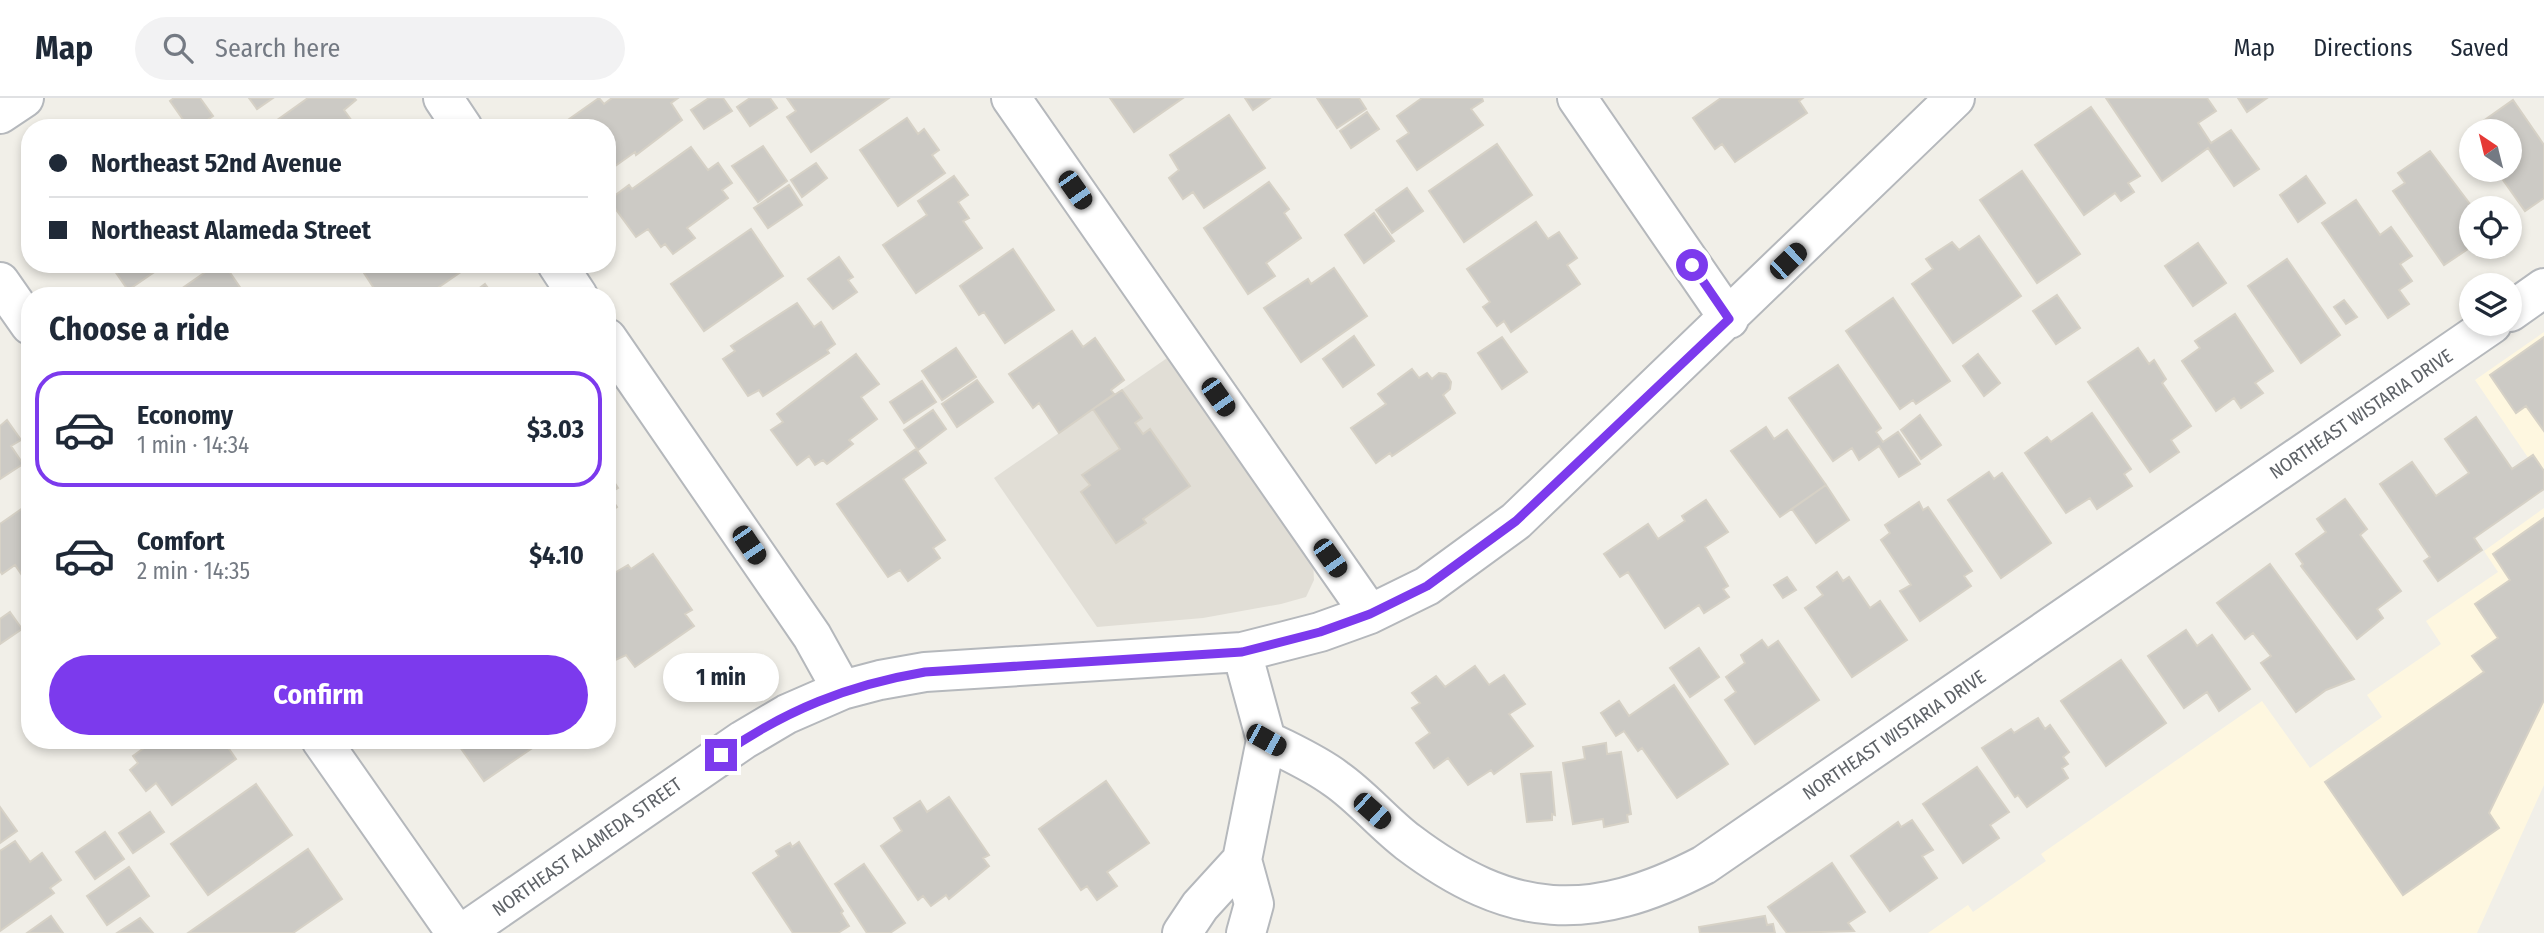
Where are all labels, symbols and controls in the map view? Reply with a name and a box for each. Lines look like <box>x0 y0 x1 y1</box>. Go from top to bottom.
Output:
search box <box>135 17 625 80</box>
text: Map <box>35 28 93 68</box>
icon: search <box>159 29 197 67</box>
text: Search here <box>215 33 340 64</box>
text: Map <box>2234 34 2275 62</box>
text: Directions <box>2313 34 2412 62</box>
text: Saved <box>2450 34 2509 62</box>
north arrow <box>2459 119 2522 182</box>
map controls <box>2459 119 2522 336</box>
text: Northeast 52nd Avenue <box>91 148 342 179</box>
car <box>1055 167 1096 213</box>
button: locate <box>2459 196 2522 259</box>
text: Northeast Alameda Street <box>91 215 371 246</box>
car <box>1766 239 1811 283</box>
route start <box>1676 249 1708 281</box>
button: layers <box>2459 273 2522 336</box>
text: Choose a ride <box>49 310 230 348</box>
street label: NORTHEAST WISTARIA DRIVE <box>2265 344 2457 484</box>
car <box>1198 374 1239 420</box>
icon: car <box>53 398 116 461</box>
text: Economy <box>137 400 233 431</box>
text: $3.03 <box>527 414 584 445</box>
text: 1 min · 14:34 <box>137 431 249 459</box>
car <box>729 522 770 568</box>
icon: car <box>53 524 116 587</box>
text: Comfort <box>137 526 225 557</box>
car <box>1310 535 1351 581</box>
text: $4.10 <box>529 540 584 571</box>
text: 2 min · 14:35 <box>137 557 250 585</box>
callout: 1 min <box>663 654 779 702</box>
button: Confirm <box>49 655 588 735</box>
text: 1 min <box>696 663 746 691</box>
street label: NORTHEAST WISTARIA DRIVE <box>1798 665 1990 805</box>
car <box>1243 721 1290 759</box>
route end <box>705 739 737 771</box>
street label: NORTHEAST ALAMEDA STREET <box>488 773 686 921</box>
car <box>1350 789 1395 833</box>

